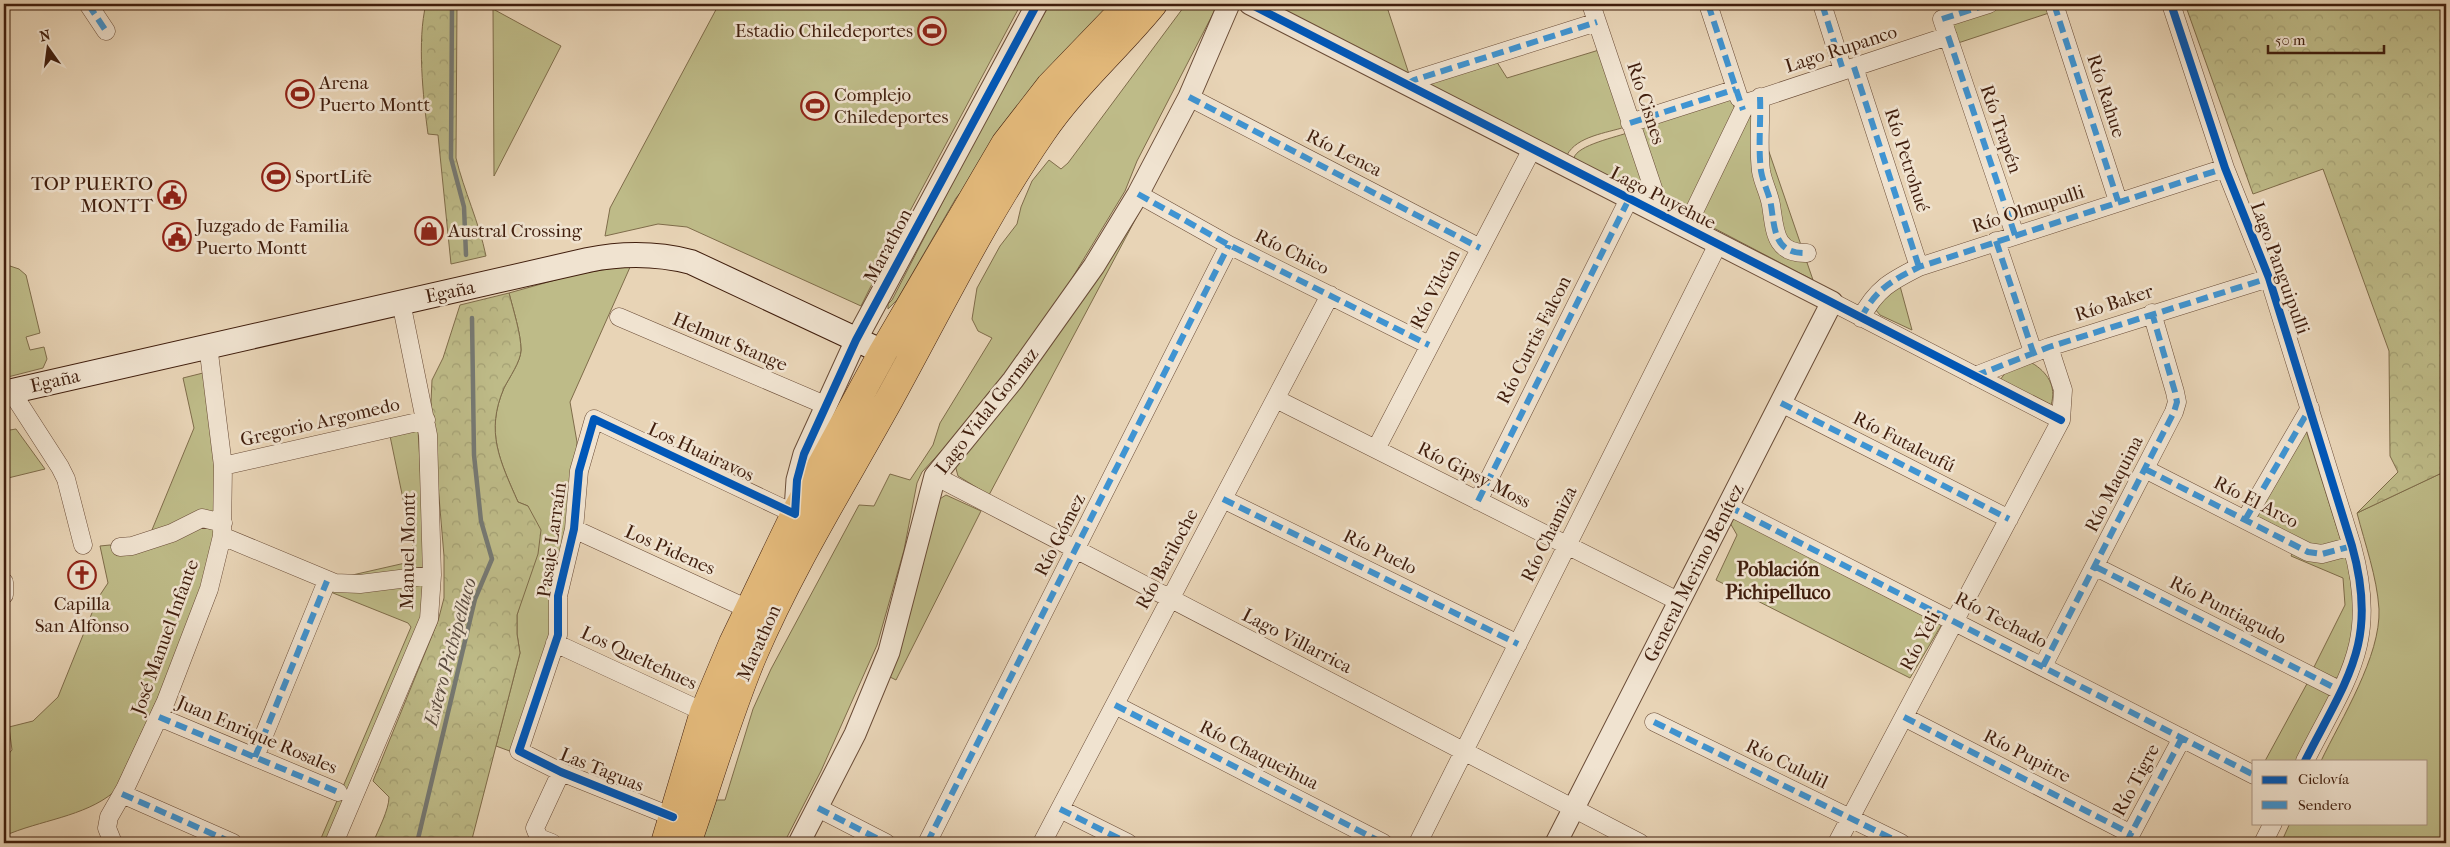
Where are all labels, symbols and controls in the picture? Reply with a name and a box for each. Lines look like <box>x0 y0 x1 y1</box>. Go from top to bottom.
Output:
sports icon: Estadio Chiledeportes <box>917 16 947 46</box>
place label: Estadio Chiledeportes <box>735 20 913 42</box>
street label: Lago Rupanco <box>1782 20 1900 77</box>
north arrow <box>22 22 72 72</box>
scale bar <box>2268 22 2384 54</box>
text: N <box>38 26 53 45</box>
text: 50 m <box>2275 31 2306 49</box>
street label: Río Rahue <box>2082 52 2130 140</box>
street label: Río Cisnes <box>1622 59 1670 147</box>
place label: Arena Puerto Montt <box>318 72 431 116</box>
sports icon: Arena Puerto Montt <box>285 79 315 109</box>
street label: Río Trapén <box>1976 82 2026 176</box>
place label: Complejo Chiledeportes <box>834 84 949 128</box>
sports icon: Complejo Chiledeportes <box>800 91 830 121</box>
street label: Río Petrohué <box>1880 105 1934 215</box>
street label: Río Lenca <box>1302 125 1386 182</box>
sports icon: SportLife <box>261 162 291 192</box>
street label: Lago Puyehue <box>1607 162 1719 234</box>
place label: SportLife <box>295 166 372 188</box>
place label: TOP PUERTO MONTT <box>31 173 153 217</box>
public building icon: TOP PUERTO MONTT <box>157 180 187 210</box>
street label: Río Olmupulli <box>1969 180 2087 237</box>
street label: Lago Panguipulli <box>2246 199 2314 337</box>
street label: Marathon <box>859 205 917 287</box>
place label: Juzgado de Familia Puerto Montt <box>194 215 349 259</box>
shop icon: Austral Crossing <box>414 216 444 246</box>
place label: Austral Crossing <box>447 220 583 242</box>
public building icon: Juzgado de Familia Puerto Montt <box>162 222 192 252</box>
street label: Río Chico <box>1251 225 1333 280</box>
street label: Río Vilcún <box>1406 246 1464 332</box>
street label: Río Curtis Falcon <box>1492 272 1576 408</box>
street label: Egaña <box>423 276 477 308</box>
street label: Río Baker <box>2072 280 2157 326</box>
street label: Helmut Stange <box>669 308 791 376</box>
street label: Lago Vidal Gormaz <box>931 343 1043 479</box>
street label: Egaña <box>28 365 82 397</box>
street label: Gregorio Argomedo <box>238 393 402 451</box>
street label: Río Futaleufú <box>1849 407 1959 477</box>
street label: Los Huairavos <box>644 418 758 486</box>
street label: Río Maquina <box>2080 432 2148 536</box>
street label: Río Gipsy Moss <box>1414 437 1534 513</box>
street label: Río El Arco <box>2210 471 2302 533</box>
street label: General Merino Benítez <box>1639 480 1749 666</box>
street label: Pasaje Larraín <box>533 481 571 599</box>
street label: Río Chamiza <box>1516 482 1582 585</box>
street label: Río Gómez <box>1030 490 1090 580</box>
street label: Manuel Montt <box>396 492 420 610</box>
street label: Río Bariloche <box>1131 505 1203 613</box>
street label: Los Pidenes <box>622 520 718 580</box>
street label: Río Puelo <box>1340 525 1421 579</box>
street label: José Manuel Infante <box>126 556 203 720</box>
district label: Población Pichipelluco <box>1725 558 1831 604</box>
church icon: Capilla San Alfonso <box>67 560 97 590</box>
street label: Río Puntiagudo <box>2166 571 2290 649</box>
water label: Estero Pichipelluco <box>419 575 481 730</box>
street label: Río Techado <box>1951 587 2051 653</box>
place label: Capilla San Alfonso <box>35 593 130 637</box>
street label: Marathon <box>732 602 786 684</box>
street label: Lago Villarrica <box>1238 604 1356 678</box>
street label: Río Yeli <box>1895 607 1945 675</box>
street label: Los Queltehues <box>577 621 701 695</box>
street label: Juan Enrique Rosales <box>172 690 341 779</box>
street label: Río Chaqueihua <box>1196 716 1322 795</box>
street label: Río Pupitre <box>1980 725 2074 787</box>
street label: Río Cululil <box>1742 735 1832 793</box>
street label: Río Tigre <box>2108 740 2164 820</box>
street label: Las Taguas <box>557 743 647 797</box>
legend <box>2252 760 2428 824</box>
text: Ciclovía <box>2298 770 2350 788</box>
text: Sendero <box>2298 796 2352 814</box>

